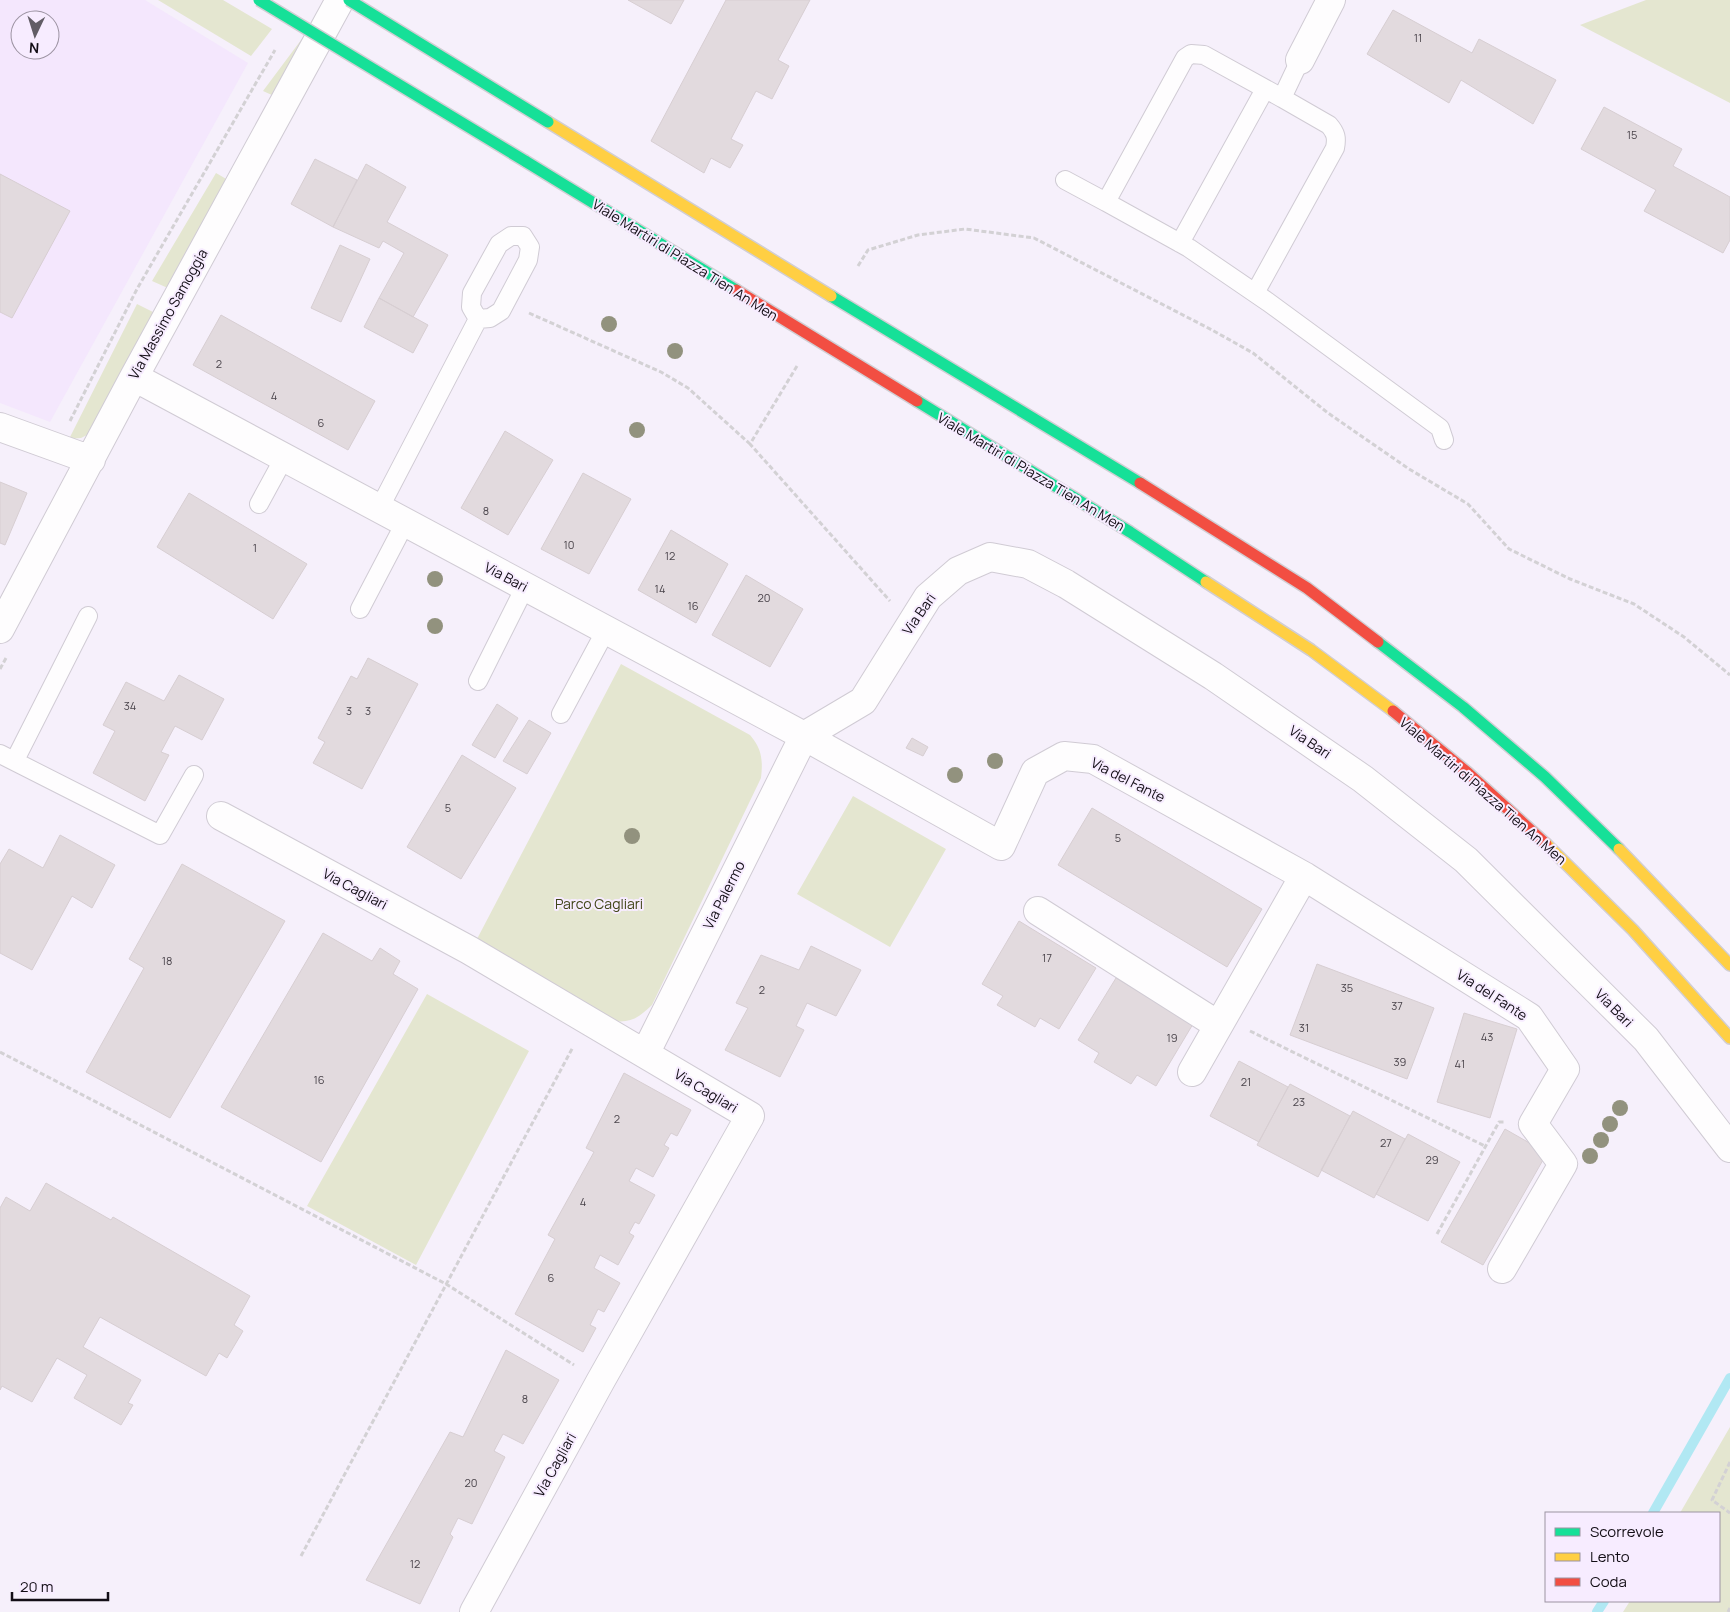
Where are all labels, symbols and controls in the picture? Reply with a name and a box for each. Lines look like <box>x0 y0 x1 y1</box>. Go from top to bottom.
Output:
north arrow <box>10 10 60 60</box>
house number: 11 <box>1414 30 1422 45</box>
text: N <box>28 39 40 58</box>
house number: 15 <box>1627 127 1637 142</box>
street label: Viale Martiri di Piazza Tien An Men <box>589 194 782 325</box>
street label: Via Massimo Samoggia <box>124 245 211 382</box>
house number: 2 <box>216 356 222 371</box>
house number: 4 <box>271 388 277 403</box>
street label: Viale Martiri di Piazza Tien An Men <box>934 408 1129 535</box>
house number: 6 <box>318 415 325 430</box>
house number: 8 <box>483 503 489 518</box>
house number: 10 <box>563 537 575 552</box>
house number: 1 <box>253 540 257 555</box>
house number: 12 <box>665 548 675 563</box>
street label: Via Bari <box>481 557 531 596</box>
house number: 14 <box>655 581 665 596</box>
street label: Via Bari <box>897 589 940 638</box>
house number: 20 <box>758 590 770 605</box>
house number: 16 <box>687 598 699 613</box>
house number: 34 <box>124 698 136 713</box>
house number: 3 <box>346 703 352 718</box>
house number: 3 <box>365 703 371 718</box>
street label: Viale Martiri di Piazza Tien An Men <box>1396 713 1571 869</box>
street label: Via Bari <box>1286 721 1335 763</box>
street label: Via del Fante <box>1088 753 1169 806</box>
house number: 5 <box>445 800 451 815</box>
house number: 5 <box>1115 830 1121 845</box>
street label: Via Palermo <box>698 857 749 932</box>
street label: Via Cagliari <box>320 864 391 914</box>
park label: Parco Cagliari <box>555 894 643 913</box>
house number: 17 <box>1042 950 1052 965</box>
house number: 18 <box>162 953 172 968</box>
street label: Via del Fante <box>1453 965 1531 1025</box>
house number: 35 <box>1341 980 1353 995</box>
house number: 2 <box>759 982 765 997</box>
street label: Via Bari <box>1591 984 1638 1031</box>
house number: 37 <box>1391 998 1403 1013</box>
house number: 31 <box>1299 1020 1309 1035</box>
house number: 43 <box>1481 1029 1493 1044</box>
house number: 19 <box>1166 1030 1178 1045</box>
house number: 39 <box>1394 1054 1407 1069</box>
house number: 41 <box>1455 1056 1465 1071</box>
street label: Via Cagliari <box>671 1064 741 1117</box>
house number: 16 <box>313 1072 325 1087</box>
house number: 21 <box>1241 1074 1251 1089</box>
house number: 23 <box>1293 1094 1305 1109</box>
house number: 2 <box>614 1111 620 1126</box>
house number: 27 <box>1380 1135 1392 1150</box>
house number: 29 <box>1425 1152 1439 1167</box>
house number: 4 <box>580 1194 586 1209</box>
house number: 6 <box>548 1270 555 1285</box>
house number: 8 <box>522 1391 528 1406</box>
street label: Via Cagliari <box>529 1429 580 1500</box>
house number: 20 <box>465 1475 477 1490</box>
legend <box>1545 1512 1720 1602</box>
text: Scorrevole <box>1590 1521 1664 1542</box>
text: Lento <box>1590 1546 1630 1567</box>
house number: 12 <box>410 1556 420 1571</box>
scale bar <box>12 1570 109 1602</box>
text: Coda <box>1590 1571 1627 1592</box>
text: 20 m <box>20 1576 53 1597</box>

